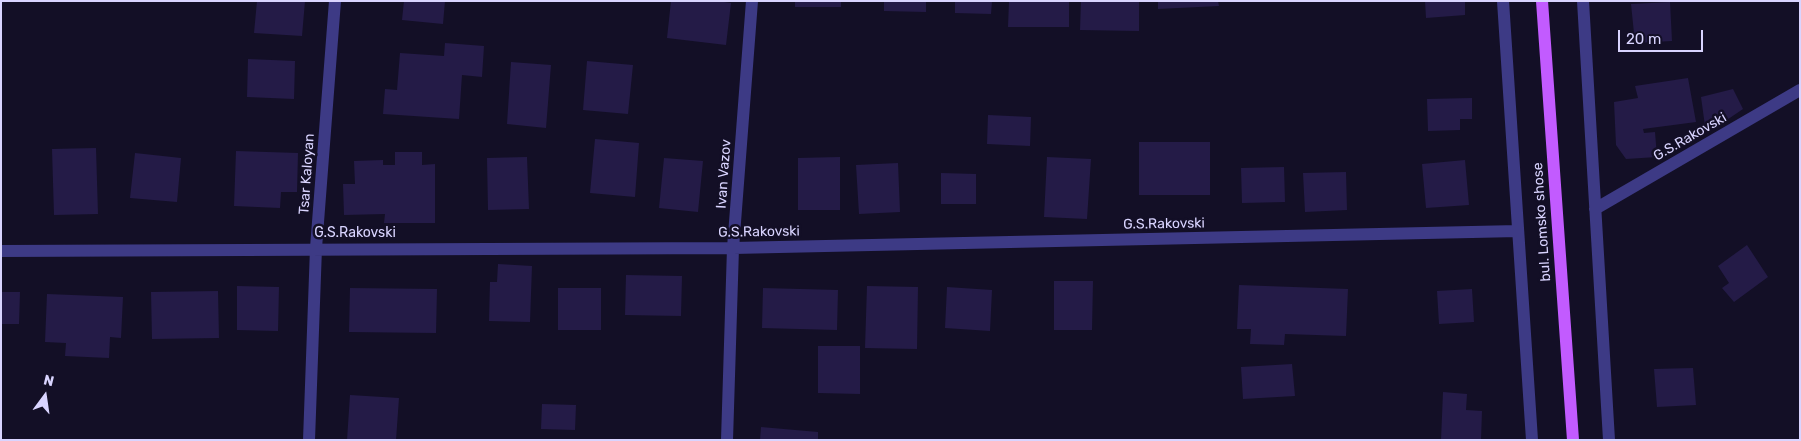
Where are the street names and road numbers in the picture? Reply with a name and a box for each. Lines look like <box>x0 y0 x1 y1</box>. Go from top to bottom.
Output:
street label: G.S.Rakovski <box>1650 109 1730 165</box>
street label: Tsar Kaloyan <box>296 133 318 215</box>
street label: Ivan Vazov <box>713 139 735 209</box>
street label: bul. Lomsko shose <box>1529 162 1555 282</box>
street label: G.S.Rakovski <box>1123 215 1205 233</box>
street label: G.S.Rakovski <box>718 223 800 241</box>
street label: G.S.Rakovski <box>314 225 396 241</box>

